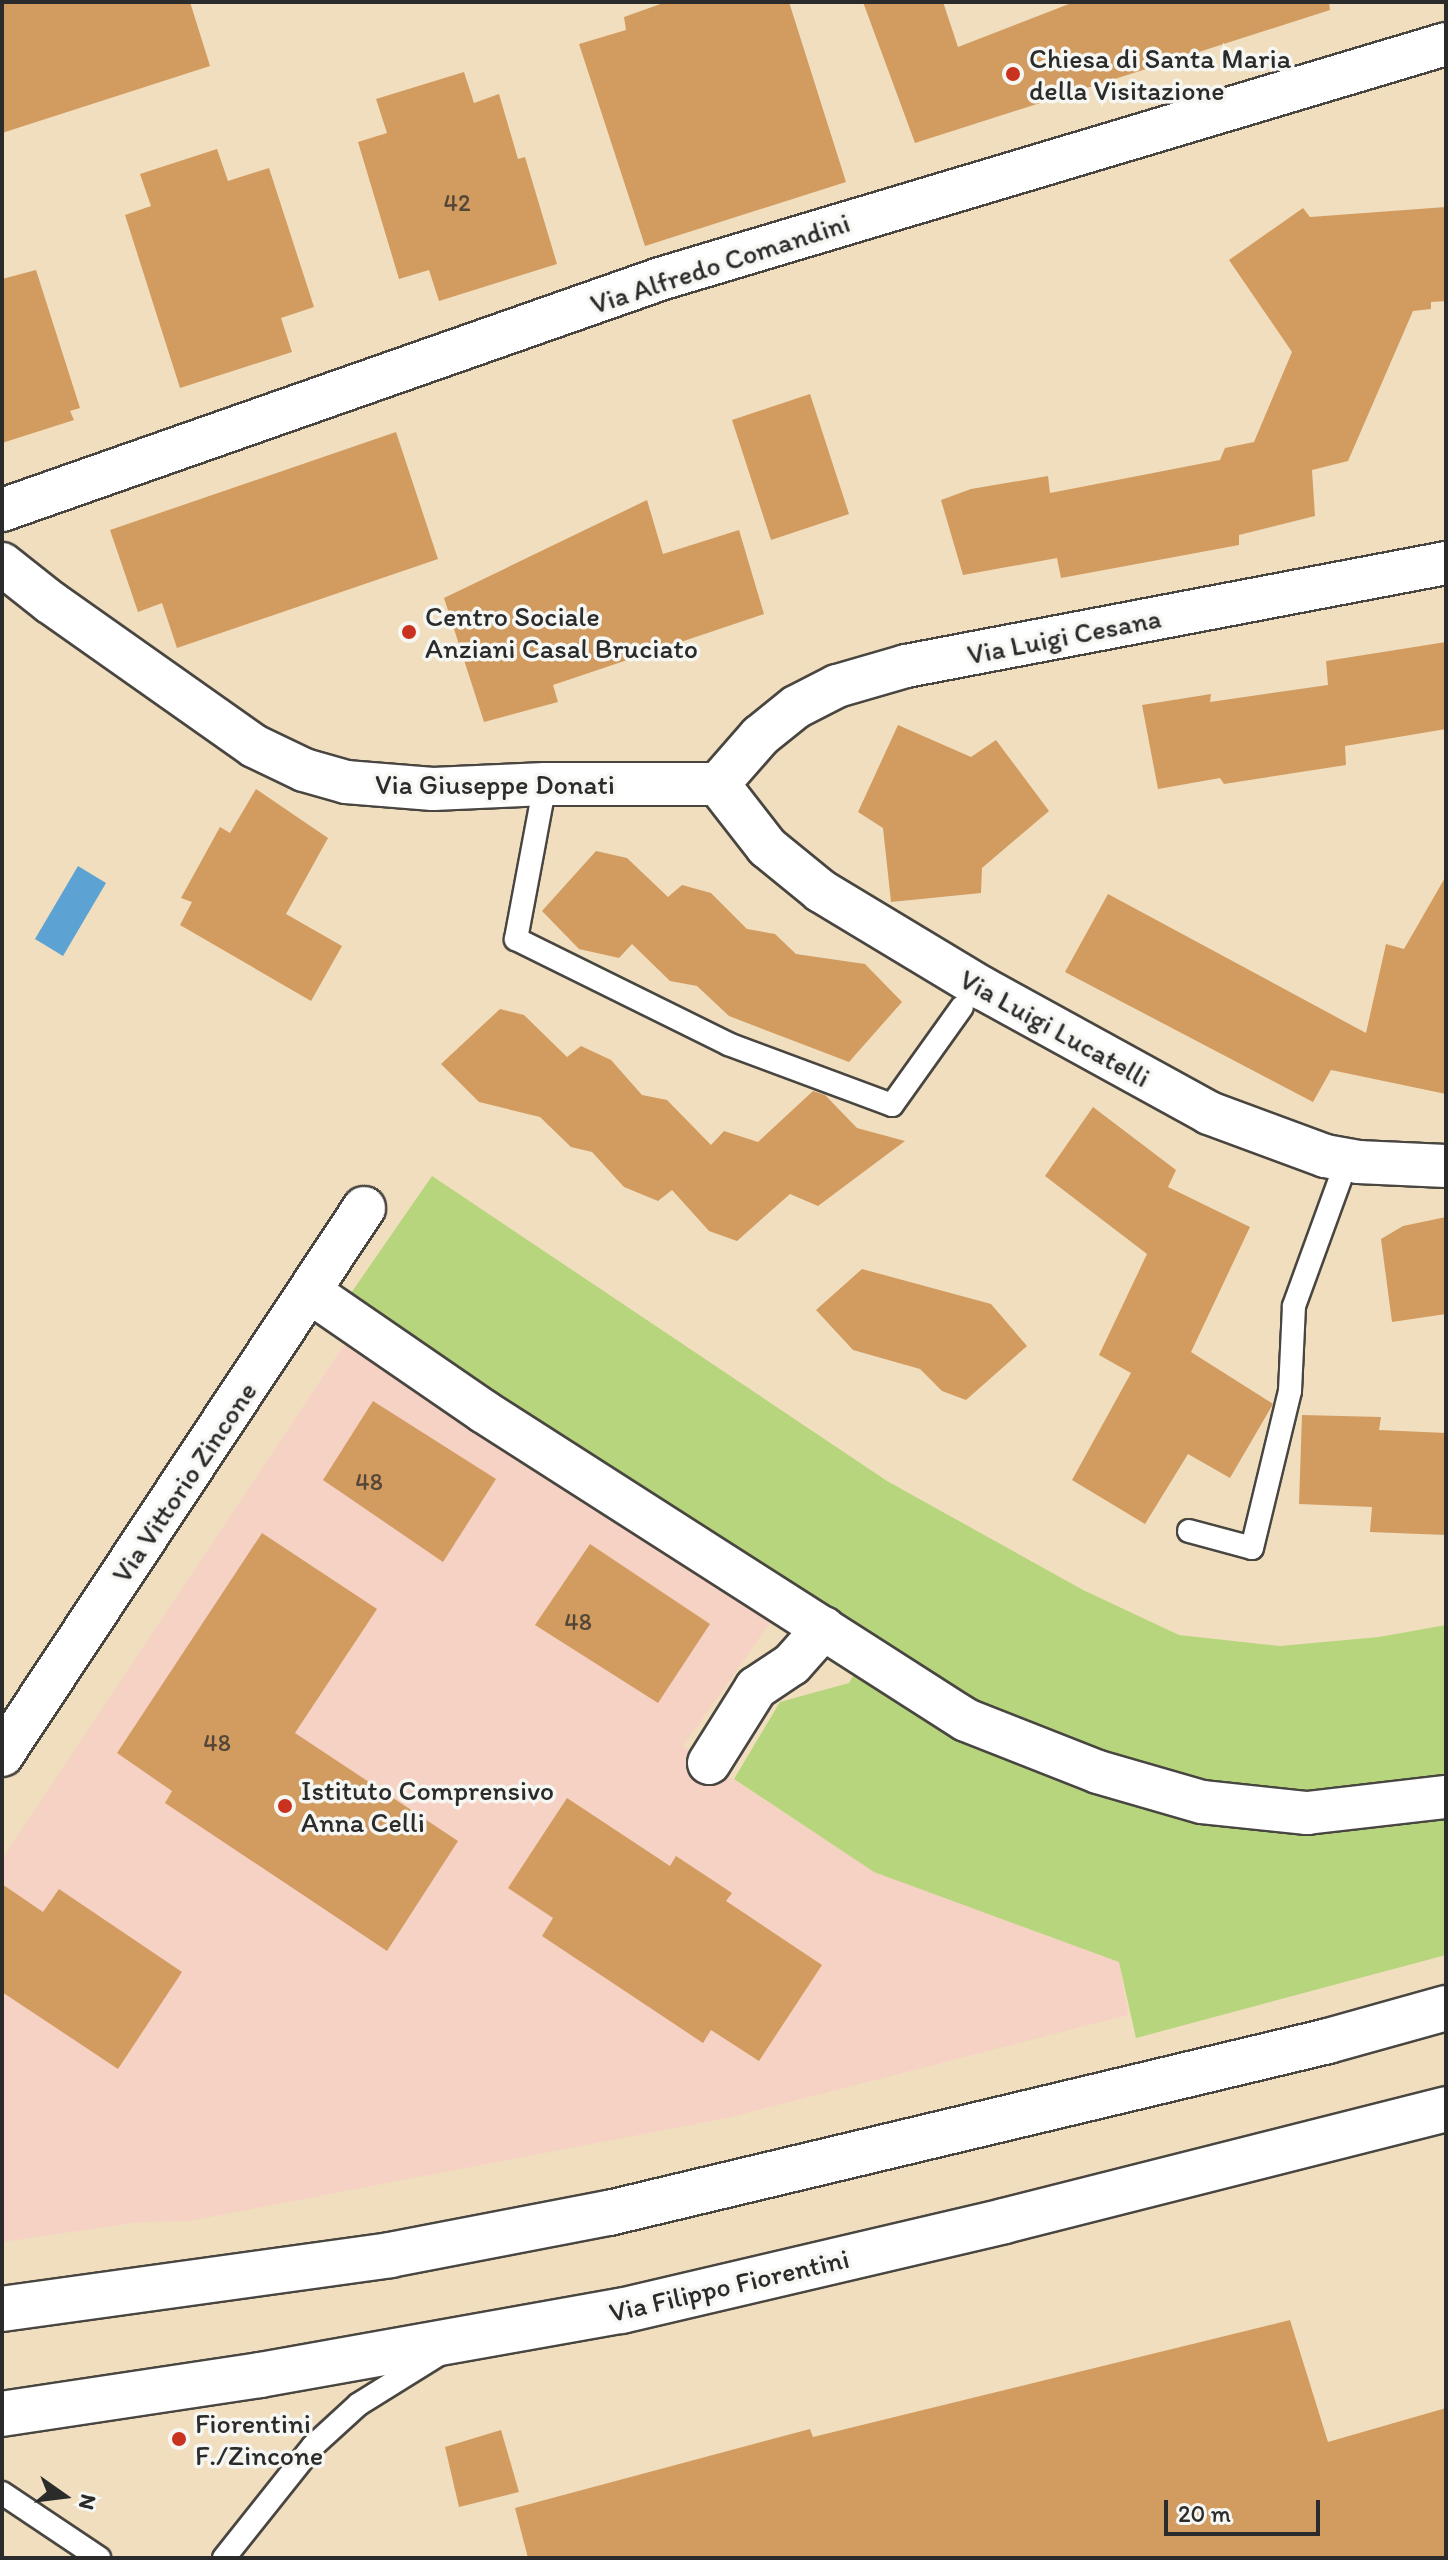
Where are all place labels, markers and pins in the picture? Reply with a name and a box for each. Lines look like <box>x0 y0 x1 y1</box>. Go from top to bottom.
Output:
place label: Chiesa di Santa Maria della Visitazione <box>1029 41 1291 107</box>
marker: Chiesa di Santa Maria della Visitazione <box>1004 65 1022 83</box>
place label: Centro Sociale Anziani Casal Bruciato <box>425 599 699 665</box>
marker: Centro Sociale Anziani Casal Bruciato <box>400 623 418 641</box>
place label: Istituto Comprensivo Anna Celli <box>301 1773 555 1839</box>
marker: Istituto Comprensivo Anna Celli <box>276 1797 294 1815</box>
place label: Fiorentini F./Zincone <box>195 2406 323 2472</box>
marker: Fiorentini F./Zincone <box>170 2430 188 2448</box>

